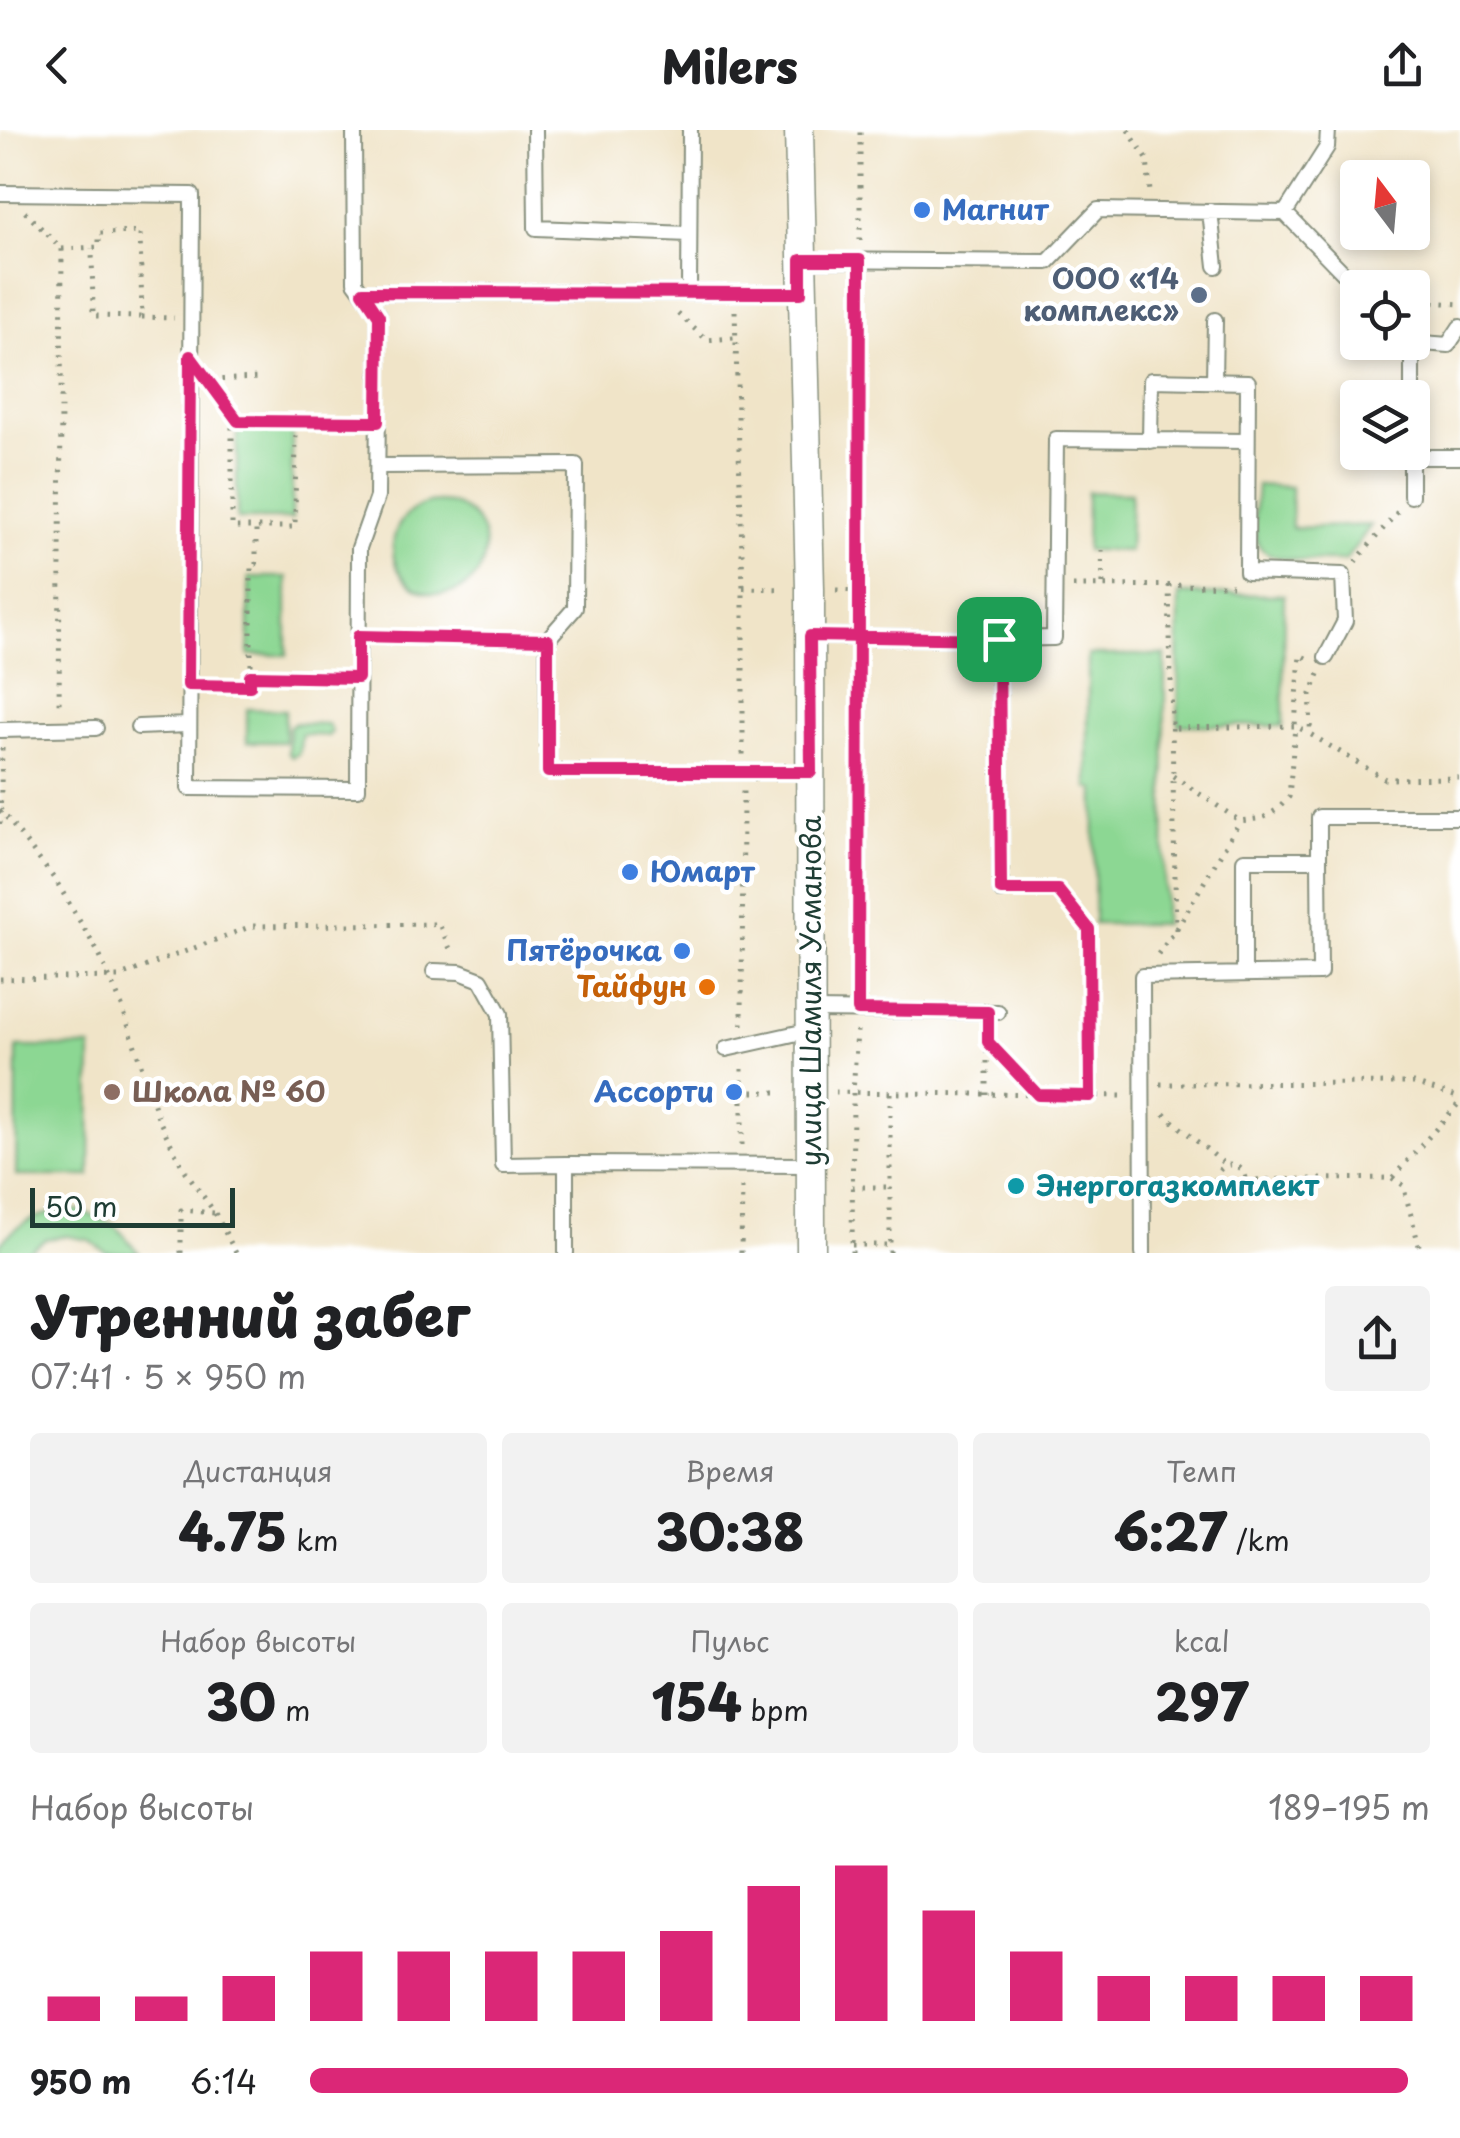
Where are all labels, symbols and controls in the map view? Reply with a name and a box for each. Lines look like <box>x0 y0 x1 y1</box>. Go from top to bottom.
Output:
text: Milers <box>662 31 798 99</box>
icon: back <box>30 38 85 93</box>
icon: share <box>1375 38 1430 93</box>
north arrow <box>1340 160 1430 250</box>
map controls <box>1340 160 1430 470</box>
place label: Магнит <box>942 187 1050 230</box>
marker: Магнит <box>911 199 933 221</box>
place label: ООО «14 комплекс» <box>1023 256 1179 331</box>
button: locate <box>1340 270 1430 360</box>
marker: ООО «14 комплекс» <box>1188 284 1210 306</box>
button: layers <box>1340 380 1430 470</box>
pin <box>957 597 1042 682</box>
icon: arrive <box>972 612 1027 667</box>
street label: улица Шамиля Усманова <box>788 815 831 1166</box>
place label: Юмарт <box>650 849 756 892</box>
marker: Юмарт <box>619 861 641 883</box>
place label: Пятёрочка <box>506 928 663 971</box>
marker: Пятёрочка <box>671 940 693 962</box>
place label: Тайфун <box>576 964 687 1007</box>
marker: Тайфун <box>696 976 718 998</box>
place label: Школа № 60 <box>132 1069 325 1112</box>
place label: Ассорти <box>594 1069 714 1112</box>
marker: Школа № 60 <box>101 1081 123 1103</box>
marker: Ассорти <box>723 1081 745 1103</box>
place label: Энергогазкомплект <box>1036 1163 1320 1206</box>
marker: Энергогазкомплект <box>1005 1175 1027 1197</box>
scale bar <box>30 1183 235 1228</box>
text: 50 m <box>45 1184 118 1227</box>
text: Утренний забег <box>30 1273 470 1356</box>
button: share <box>1325 1286 1430 1391</box>
text: 07:41 · 5 × 950 m <box>30 1352 306 1400</box>
text: Дистанция <box>184 1449 333 1492</box>
text: Время <box>685 1449 775 1492</box>
text: Темп <box>1166 1449 1237 1492</box>
text: 4.75 <box>178 1492 287 1568</box>
text: 30:38 <box>656 1492 804 1568</box>
text: 6:27 <box>1114 1492 1227 1568</box>
text: km <box>287 1518 338 1561</box>
text: /km <box>1227 1518 1290 1561</box>
text: Набор высоты <box>160 1619 356 1662</box>
text: Пульс <box>690 1619 770 1662</box>
text: kcal <box>1174 1619 1230 1662</box>
text: 30 <box>206 1662 276 1738</box>
text: 154 <box>651 1662 742 1738</box>
text: 297 <box>1155 1662 1249 1738</box>
text: m <box>276 1688 311 1731</box>
text: bpm <box>742 1688 809 1731</box>
text: Набор высоты <box>30 1783 254 1831</box>
text: 189–195 m <box>1268 1783 1430 1831</box>
text: 950 m <box>30 2057 131 2105</box>
text: 6:14 <box>190 2057 257 2105</box>

